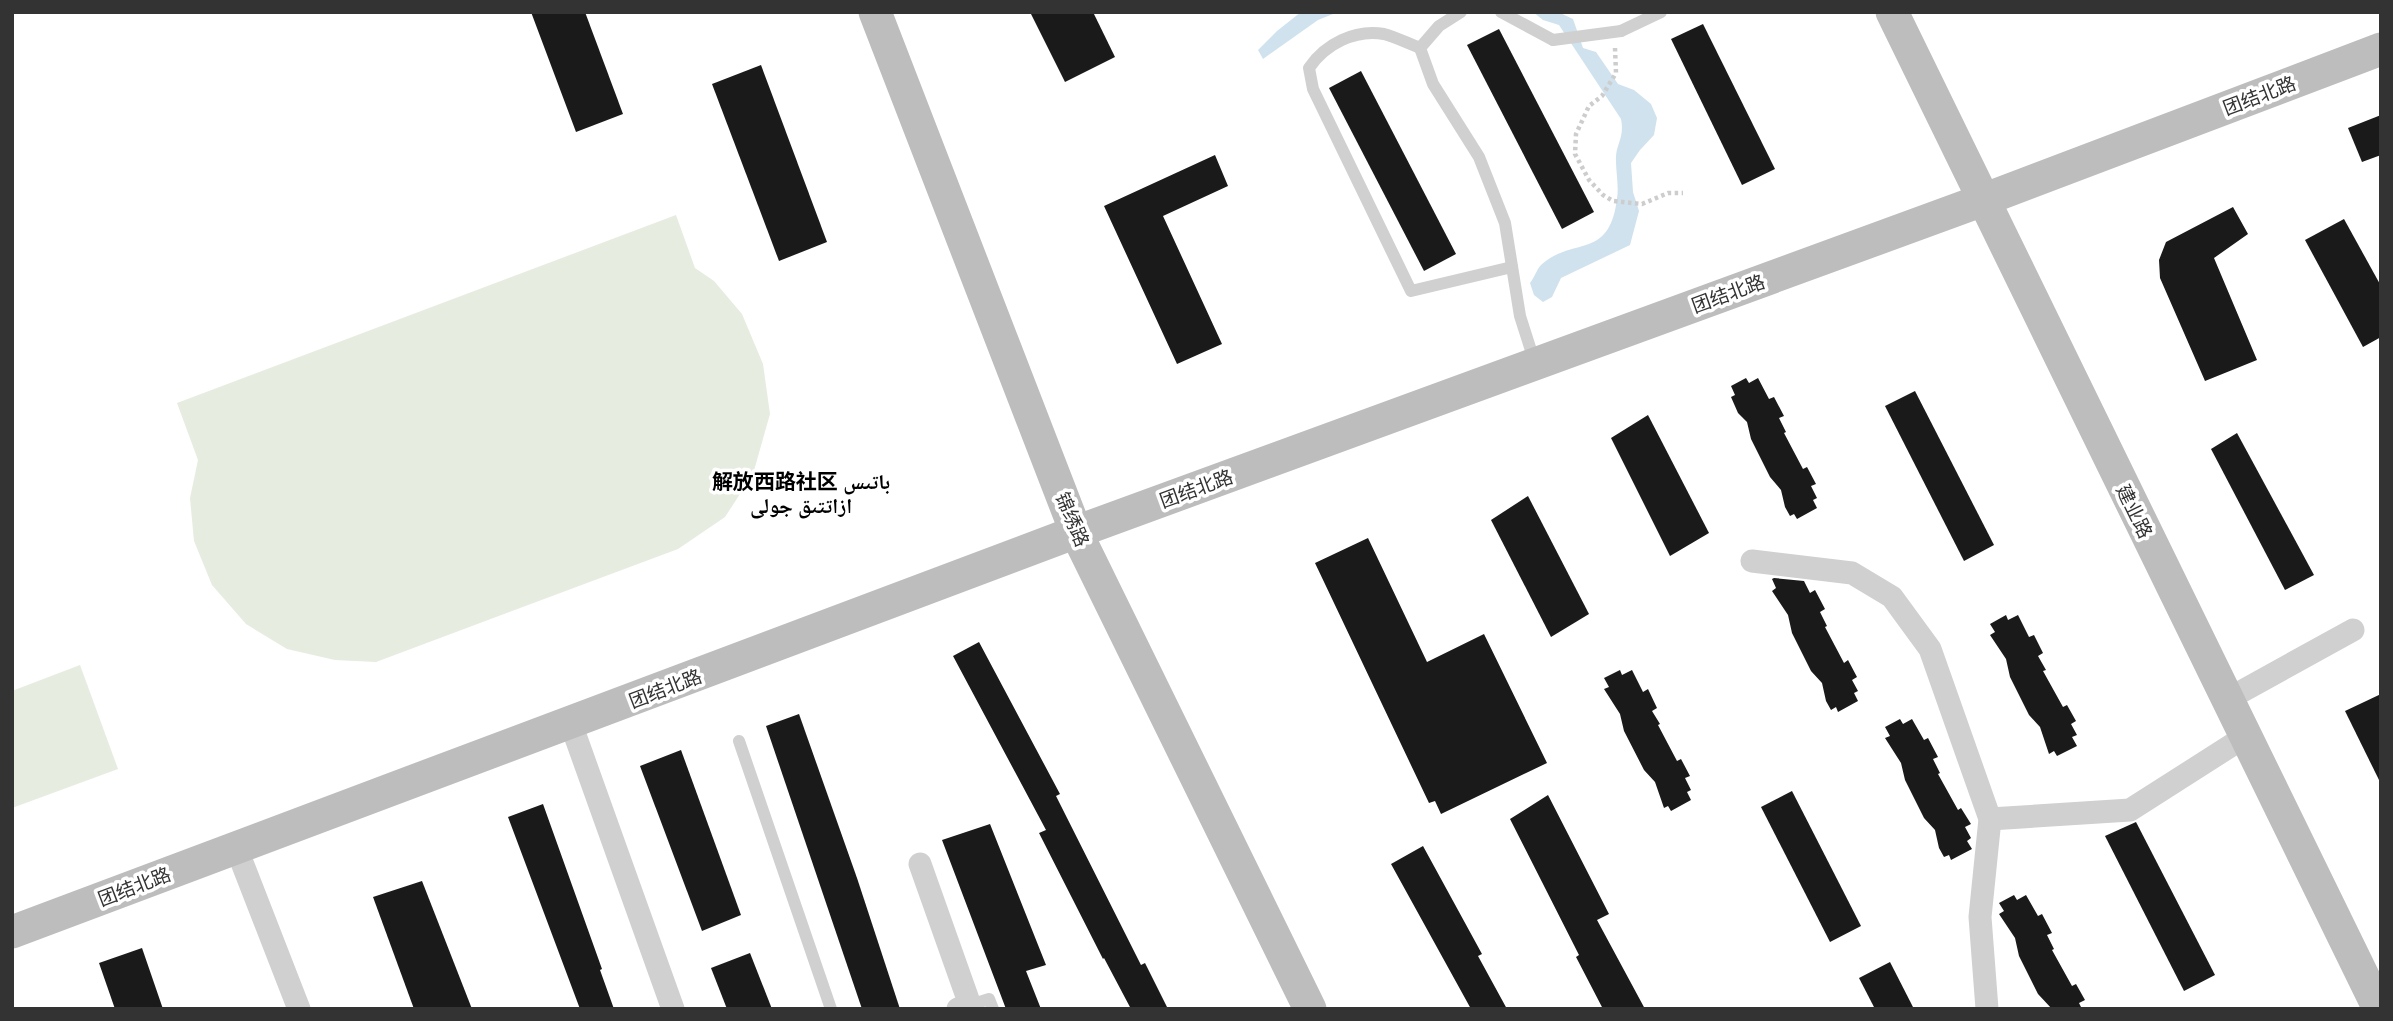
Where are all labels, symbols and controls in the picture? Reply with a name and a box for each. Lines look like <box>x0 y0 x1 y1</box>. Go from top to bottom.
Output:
street label: 团结北路 <box>2219 71 2299 119</box>
street label: 团结北路 <box>1688 269 1768 317</box>
street label: 团结北路 <box>1156 464 1236 512</box>
district label: 解放西路社区 باتىس ازاتتىق جولى <box>712 468 890 519</box>
street label: 建业路 <box>2112 480 2158 542</box>
street label: 锦绣路 <box>1051 488 1095 550</box>
street label: 团结北路 <box>625 664 705 712</box>
street label: 团结北路 <box>94 862 174 910</box>

